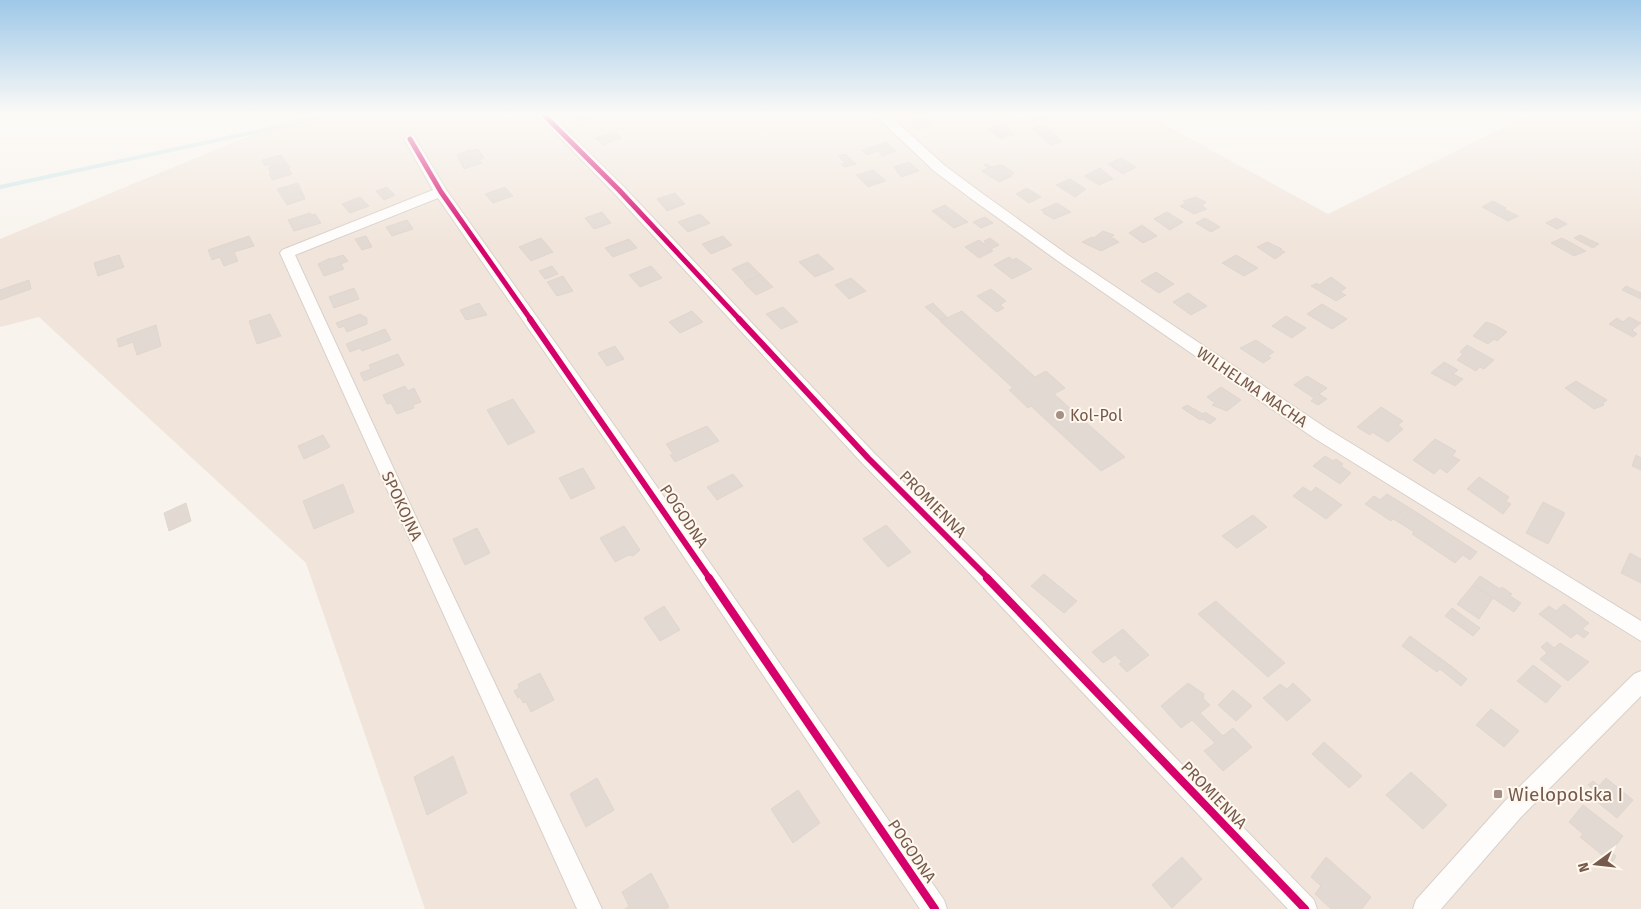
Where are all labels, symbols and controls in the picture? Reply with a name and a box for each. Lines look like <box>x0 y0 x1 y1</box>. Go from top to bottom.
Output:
street label: WILHELMA MACHA <box>1193 343 1312 432</box>
place label: Kol-Pol <box>1070 406 1123 425</box>
marker: Kol-Pol <box>1054 409 1066 421</box>
street label: PROMIENNA <box>896 467 971 542</box>
street label: SPOKOJNA <box>378 468 427 544</box>
street label: POGODNA <box>656 481 712 552</box>
street label: PROMIENNA <box>1177 757 1251 833</box>
place label: Wielopolska I <box>1508 783 1623 806</box>
marker: Wielopolska I <box>1492 788 1504 800</box>
street label: POGODNA <box>884 816 940 887</box>
north arrow <box>1571 839 1621 889</box>
text: N <box>1575 861 1593 874</box>

